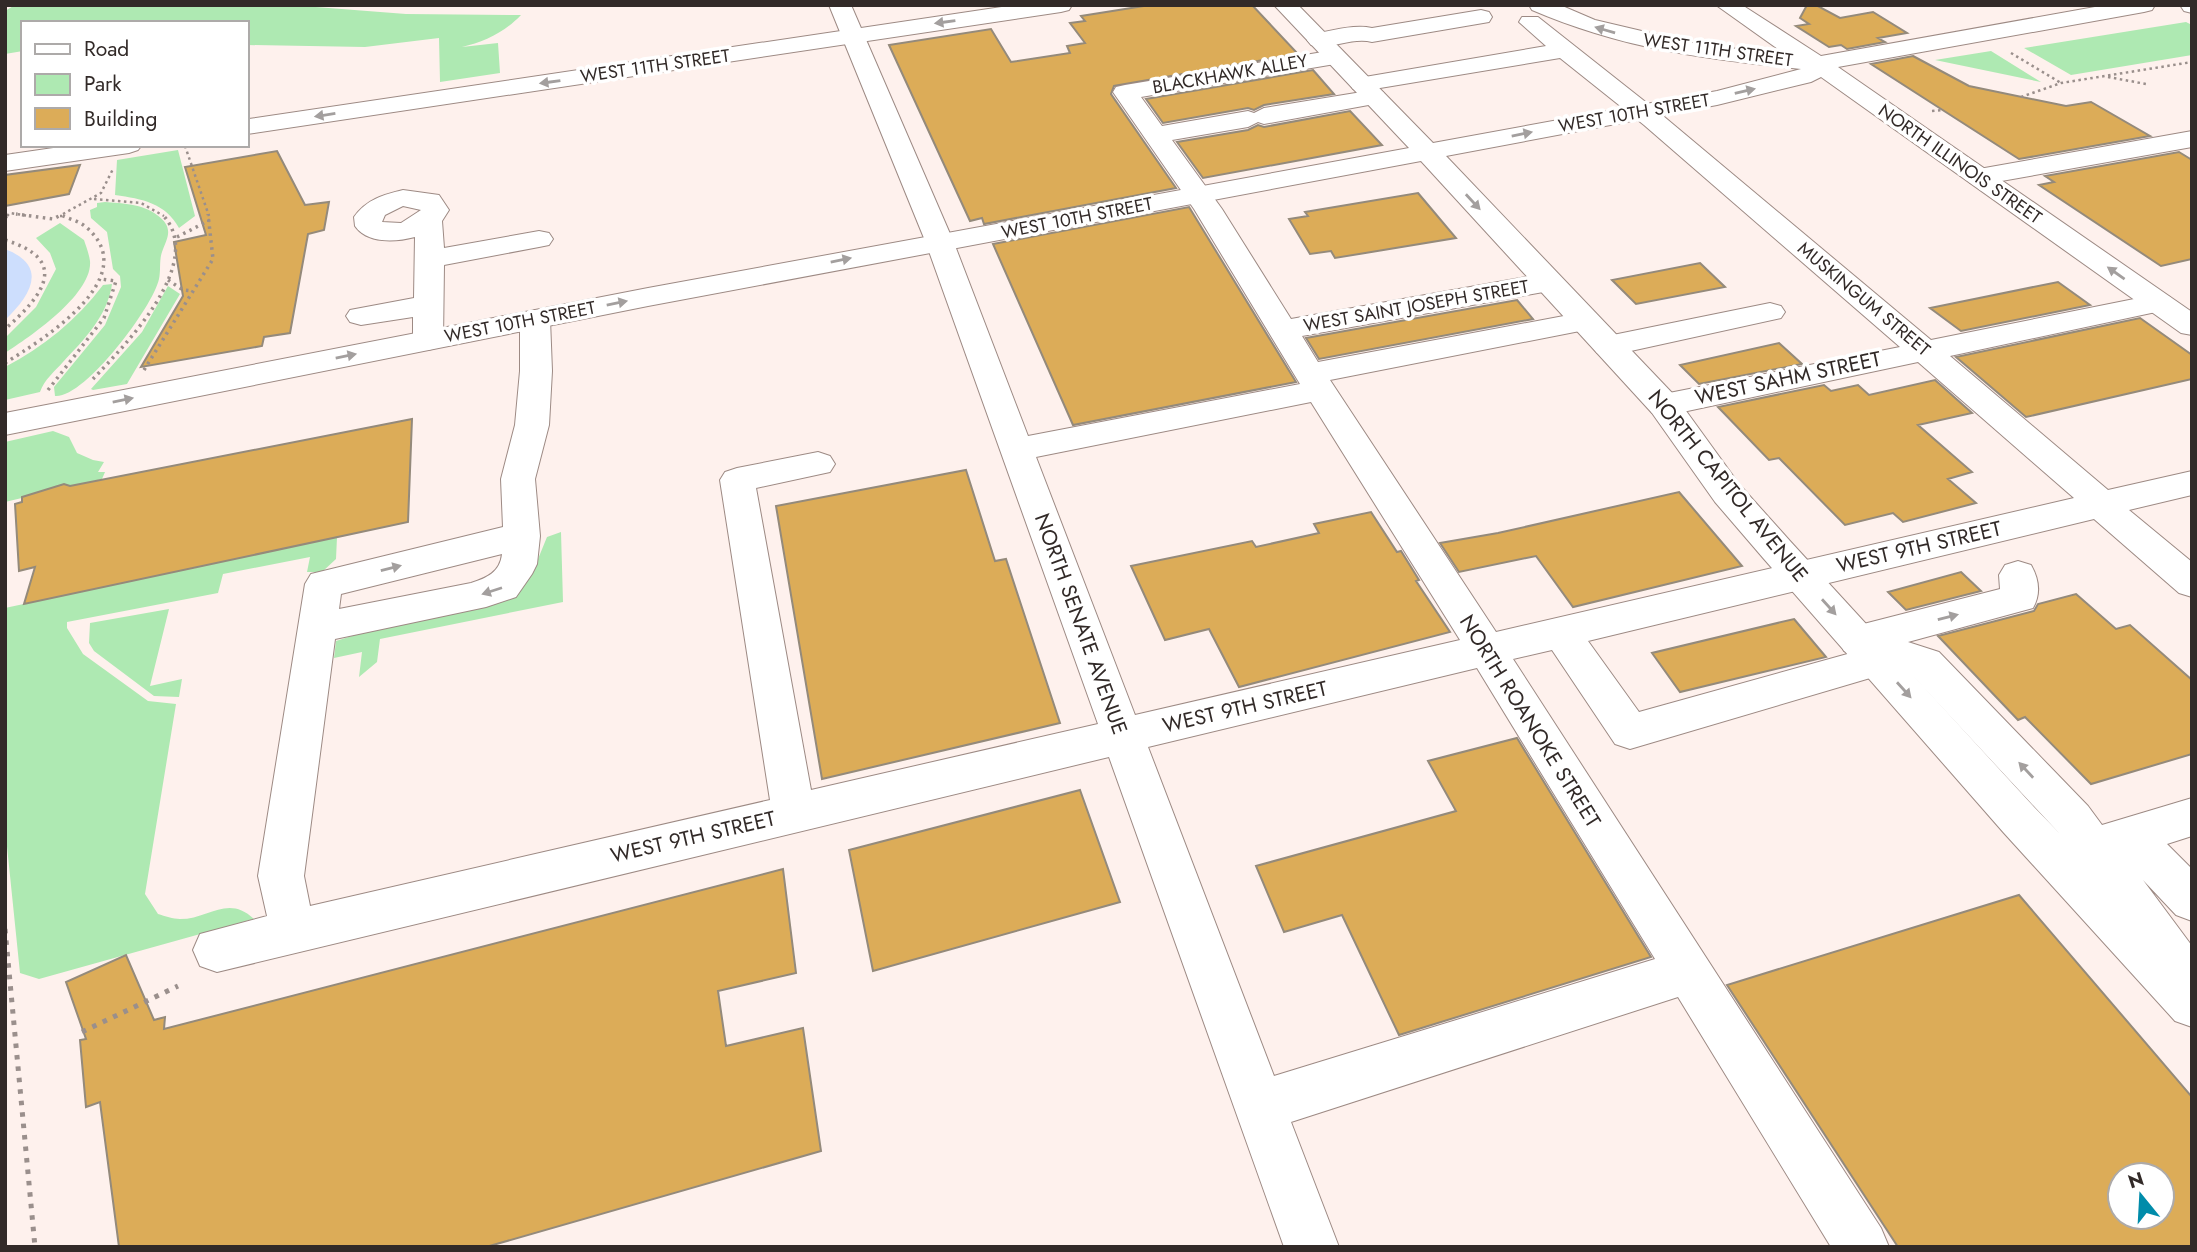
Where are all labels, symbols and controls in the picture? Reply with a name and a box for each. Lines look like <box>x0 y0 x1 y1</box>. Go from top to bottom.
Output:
one-way arrow <box>933 17 955 28</box>
legend <box>21 21 248 147</box>
one-way arrow <box>1594 25 1615 35</box>
street label: WEST 11TH STREET <box>1642 27 1795 73</box>
text: Road <box>84 34 129 64</box>
street label: WEST 11TH STREET <box>579 43 732 89</box>
street label: BLACKHAWK ALLEY <box>1150 47 1310 100</box>
text: Park <box>84 69 122 99</box>
one-way arrow <box>539 77 561 88</box>
one-way arrow <box>1734 86 1756 97</box>
street label: WEST 10TH STREET <box>1556 87 1712 139</box>
street label: NORTH ILLINOIS STREET <box>1873 98 2048 231</box>
text: Building <box>84 104 157 134</box>
one-way arrow <box>314 110 336 121</box>
one-way arrow <box>1511 128 1533 139</box>
street label: WEST 10TH STREET <box>999 190 1155 245</box>
one-way arrow <box>1465 193 1481 210</box>
street label: MUSKINGUM STREET <box>1792 236 1936 363</box>
one-way arrow <box>830 254 852 265</box>
one-way arrow <box>2107 266 2125 280</box>
street label: WEST SAINT JOSEPH STREET <box>1301 273 1531 339</box>
street label: WEST 10TH STREET <box>442 294 598 349</box>
one-way arrow <box>606 297 628 308</box>
street label: WEST SAHM STREET <box>1692 344 1884 412</box>
one-way arrow <box>335 351 357 362</box>
street label: NORTH CAPITOL AVENUE <box>1641 384 1815 588</box>
one-way arrow <box>112 395 134 406</box>
street label: NORTH SENATE AVENUE <box>1027 509 1135 739</box>
street label: WEST 9TH STREET <box>1834 513 2005 581</box>
one-way arrow <box>380 562 402 573</box>
one-way arrow <box>481 586 502 597</box>
one-way arrow <box>1821 598 1837 616</box>
street label: NORTH ROANOKE STREET <box>1452 609 1608 833</box>
one-way arrow <box>1937 611 1959 622</box>
street label: WEST 9TH STREET <box>1160 673 1331 741</box>
one-way arrow <box>1895 681 1911 698</box>
one-way arrow <box>2018 762 2034 779</box>
street label: WEST 9TH STREET <box>608 803 779 871</box>
north arrow <box>2106 1161 2176 1231</box>
text: N <box>2125 1165 2147 1195</box>

